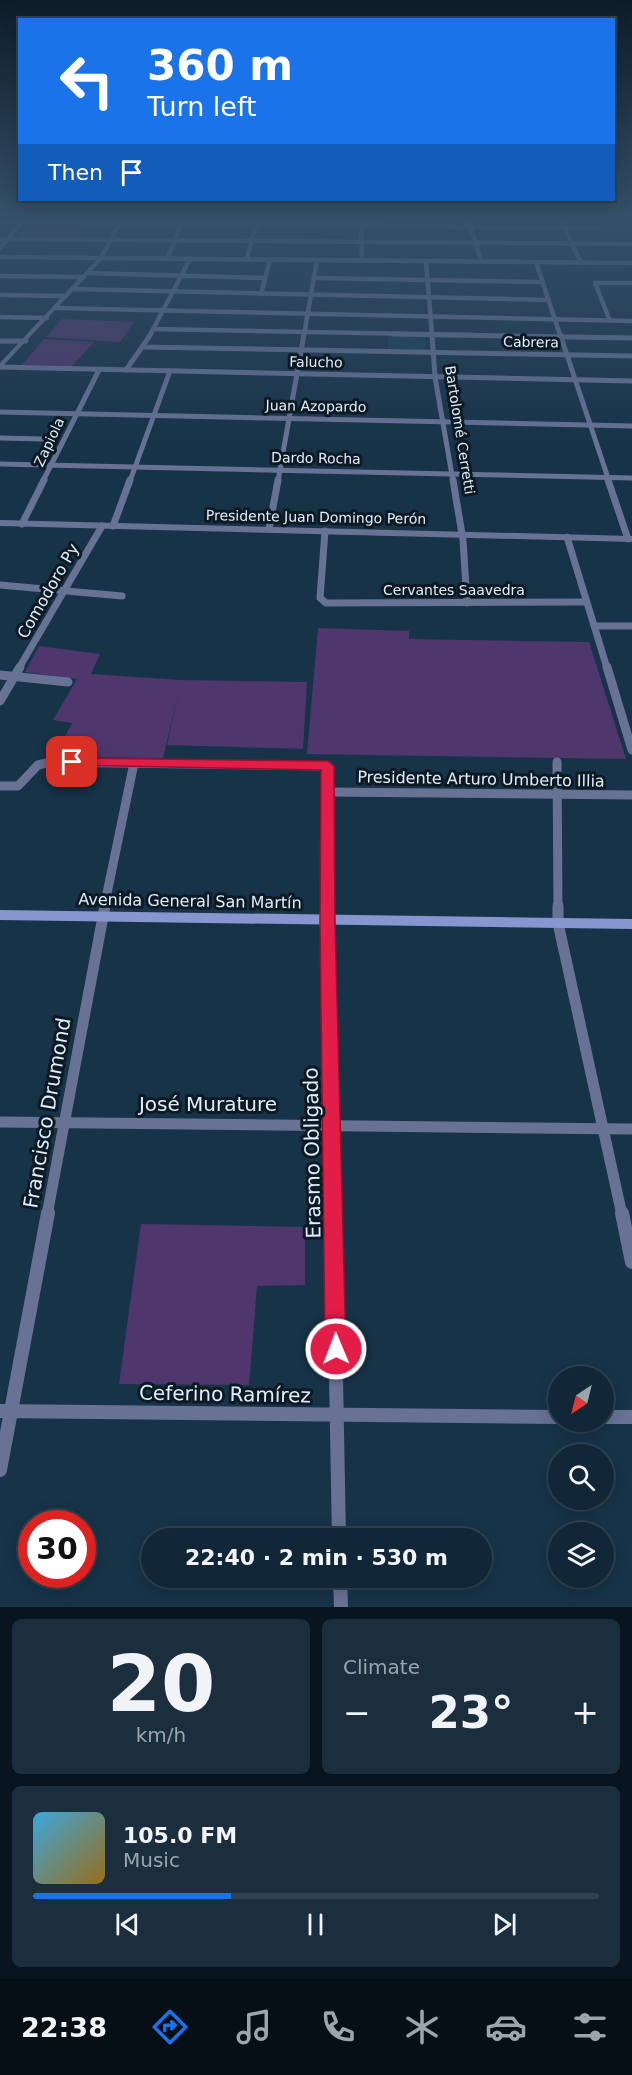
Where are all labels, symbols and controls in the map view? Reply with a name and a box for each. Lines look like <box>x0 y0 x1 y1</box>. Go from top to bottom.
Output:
text: 360 m <box>147 41 293 90</box>
icon: left <box>48 42 126 120</box>
text: Turn left <box>147 91 257 122</box>
icon: arrive <box>115 156 148 189</box>
text: Then <box>48 160 103 185</box>
street label: Cabrera <box>503 334 559 350</box>
street label: Falucho <box>289 354 343 370</box>
street label: Bartolomé Cerretti <box>442 365 478 495</box>
street label: Juan Azopardo <box>264 397 367 415</box>
street label: Zapiola <box>31 415 67 469</box>
street label: Dardo Rocha <box>271 449 361 467</box>
street label: Presidente Juan Domingo Perón <box>206 507 426 527</box>
street label: Comodoro Py <box>13 540 83 642</box>
street label: Cervantes Saavedra <box>383 582 525 598</box>
pin <box>46 736 97 787</box>
icon: arrive <box>55 745 88 778</box>
street label: Presidente Arturo Umberto Illia <box>357 767 605 791</box>
street label: Avenida General San Martín <box>78 890 302 912</box>
street label: Francisco Drumond <box>18 1016 76 1210</box>
street label: Erasmo Obligado <box>299 1067 325 1239</box>
street label: José Murature <box>137 1092 277 1116</box>
position arrow <box>304 1317 368 1381</box>
north arrow <box>548 1366 614 1432</box>
map controls <box>548 1366 614 1588</box>
street label: Ceferino Ramírez <box>139 1381 311 1407</box>
button: search <box>548 1444 614 1510</box>
speed limit sign: 30 <box>18 1510 96 1588</box>
button: layers <box>548 1522 614 1588</box>
text: 22:40 · 2 min · 530 m <box>185 1545 448 1570</box>
text: 20 <box>107 1639 215 1729</box>
text: Climate <box>343 1655 420 1679</box>
text: 23° <box>428 1686 514 1739</box>
text: − <box>343 1693 371 1732</box>
text: + <box>571 1693 599 1732</box>
text: km/h <box>136 1723 186 1747</box>
text: 105.0 FM <box>123 1823 237 1848</box>
text: Music <box>123 1848 180 1872</box>
icon: previous <box>111 1908 144 1941</box>
icon: pause <box>299 1908 332 1941</box>
icon: next <box>488 1908 521 1941</box>
icon: directions <box>149 2006 191 2048</box>
icon: music <box>233 2006 275 2048</box>
icon: phone <box>317 2006 359 2048</box>
icon: climate <box>401 2006 443 2048</box>
icon: car <box>485 2006 527 2048</box>
icon: filters <box>569 2006 611 2048</box>
text: 22:38 <box>21 2012 107 2043</box>

